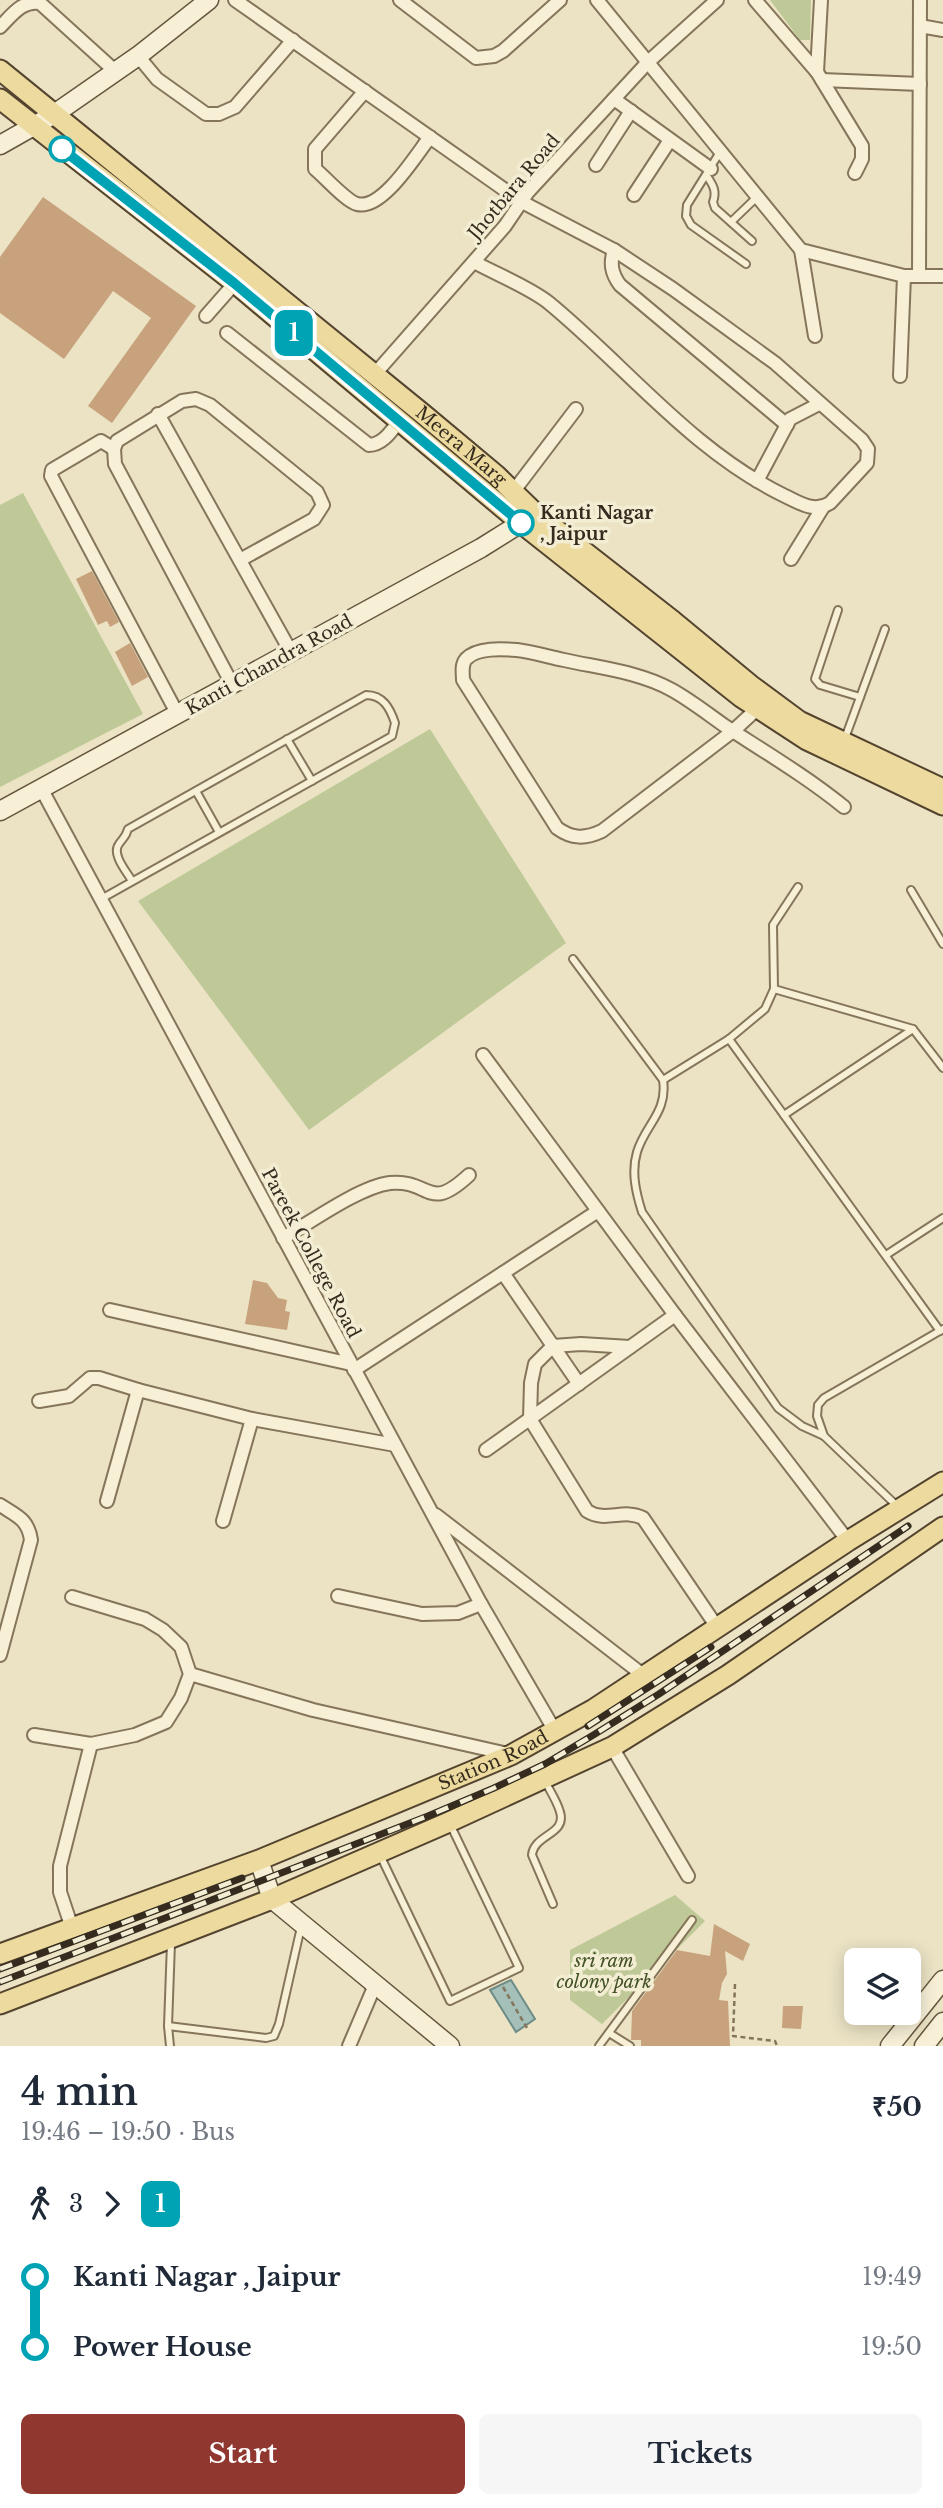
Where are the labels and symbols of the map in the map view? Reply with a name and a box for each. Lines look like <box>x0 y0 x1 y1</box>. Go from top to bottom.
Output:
street label: Jhotbara Road <box>462 130 565 246</box>
unlabelled marker <box>49 136 75 162</box>
line badge: 1 <box>271 310 317 356</box>
street label: Meera Marg <box>411 401 512 491</box>
place label: Kanti Nagar , Jaipur <box>540 502 653 545</box>
marker: Kanti Nagar , Jaipur <box>508 510 534 536</box>
street label: Kanti Chandra Road <box>182 610 356 720</box>
street label: Pareek College Road <box>257 1164 365 1342</box>
street label: Station Road <box>435 1726 552 1795</box>
park label: sri ram colony park <box>556 1950 652 1993</box>

